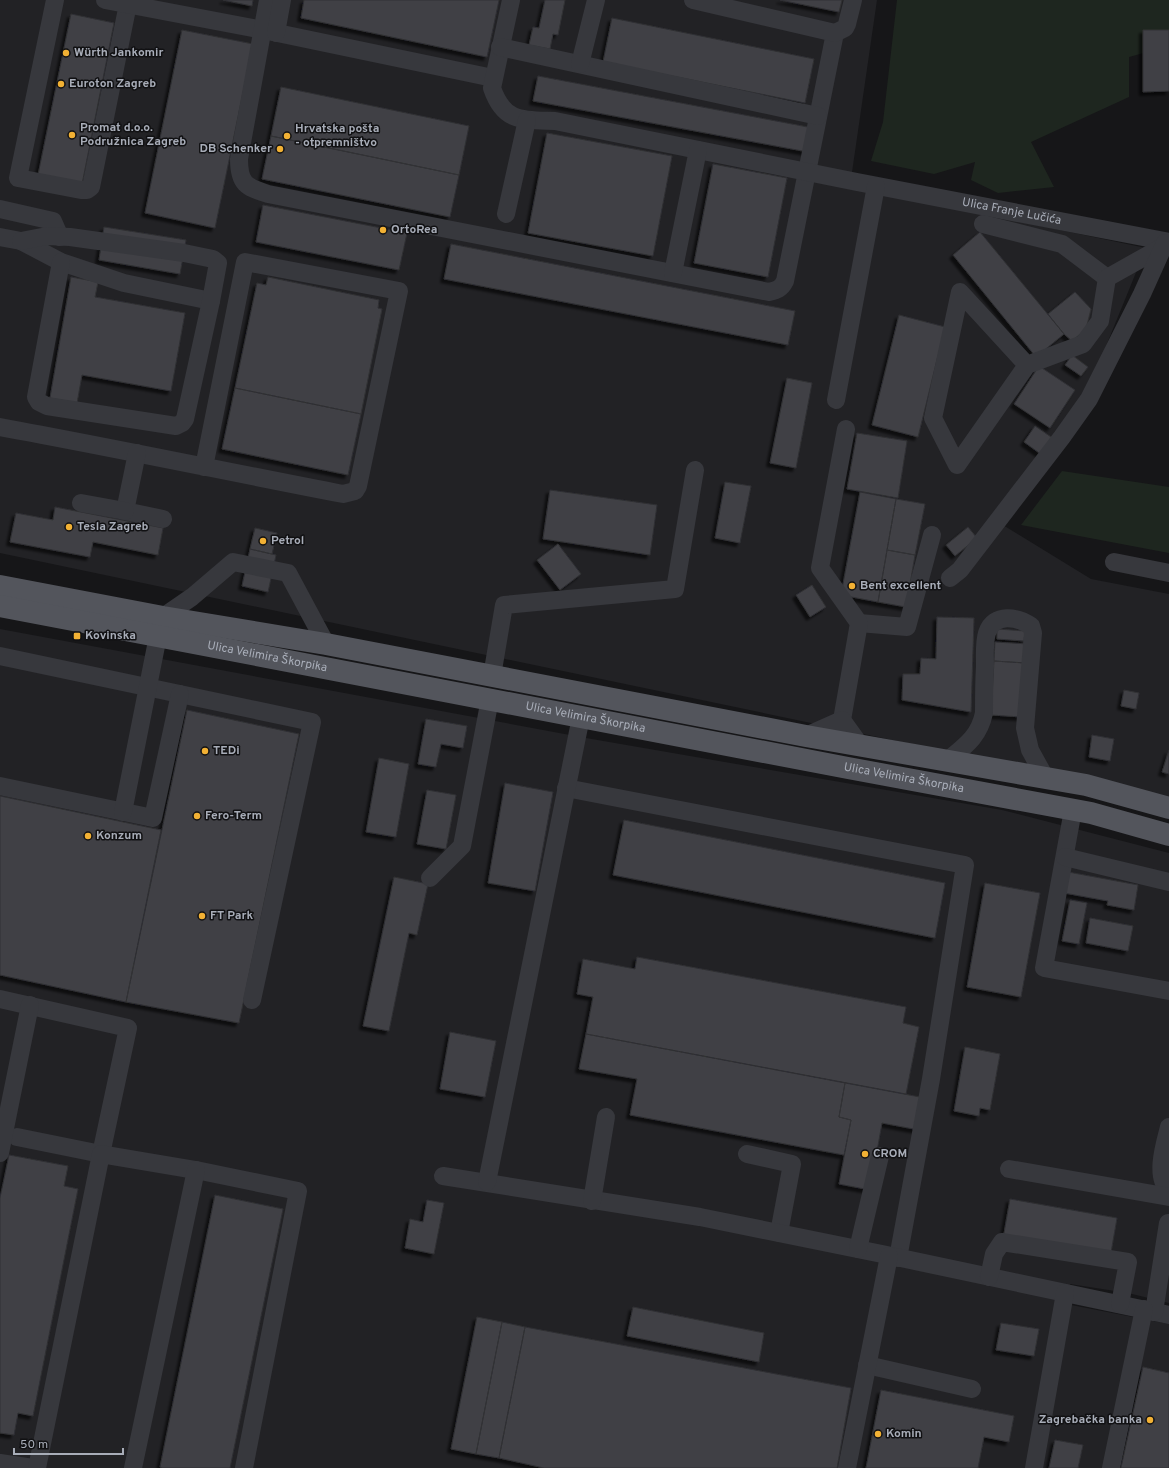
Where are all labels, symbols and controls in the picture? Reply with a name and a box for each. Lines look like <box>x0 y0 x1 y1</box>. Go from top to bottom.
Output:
place label: Würth Jankomir <box>74 45 163 61</box>
marker: Würth Jankomir <box>61 48 71 58</box>
place label: Euroton Zagreb <box>69 76 156 92</box>
marker: Euroton Zagreb <box>56 79 66 89</box>
place label: Promat d.o.o. Podružnica Zagreb <box>80 120 186 150</box>
place label: Hrvatska pošta - otpremništvo <box>295 121 379 151</box>
marker: Promat d.o.o. Podružnica Zagreb <box>67 130 77 140</box>
marker: Hrvatska pošta - otpremništvo <box>282 131 292 141</box>
place label: DB Schenker <box>199 141 272 157</box>
marker: DB Schenker <box>275 144 285 154</box>
street label: Ulica Franje Lučića <box>961 194 1062 229</box>
place label: OrtoRea <box>391 222 437 238</box>
marker: OrtoRea <box>378 225 388 235</box>
place label: Tesla Zagreb <box>77 519 149 535</box>
marker: Tesla Zagreb <box>64 522 74 532</box>
place label: Petrol <box>271 533 304 549</box>
marker: Petrol <box>258 536 268 546</box>
place label: Bent excellent <box>860 578 942 594</box>
marker: Bent excellent <box>847 581 857 591</box>
place label: Kovinska <box>85 628 136 644</box>
marker: Kovinska <box>72 631 82 641</box>
street label: Ulica Velimira Škorpika <box>206 638 329 676</box>
street label: Ulica Velimira Škorpika <box>524 699 647 737</box>
place label: TEDi <box>213 743 240 759</box>
marker: TEDi <box>200 746 210 756</box>
street label: Ulica Velimira Škorpika <box>842 759 965 797</box>
place label: Fero-Term <box>205 808 262 824</box>
marker: Fero-Term <box>192 811 202 821</box>
place label: Konzum <box>96 828 142 844</box>
marker: Konzum <box>83 831 93 841</box>
place label: FT Park <box>210 908 253 924</box>
marker: FT Park <box>197 911 207 921</box>
place label: CROM <box>873 1146 907 1162</box>
marker: CROM <box>860 1149 870 1159</box>
place label: Zagrebačka banka <box>1039 1412 1142 1428</box>
marker: Zagrebačka banka <box>1145 1415 1155 1425</box>
place label: Komin <box>886 1426 922 1442</box>
marker: Komin <box>873 1429 883 1439</box>
scale bar <box>14 1430 123 1456</box>
text: 50 m <box>20 1437 48 1453</box>

